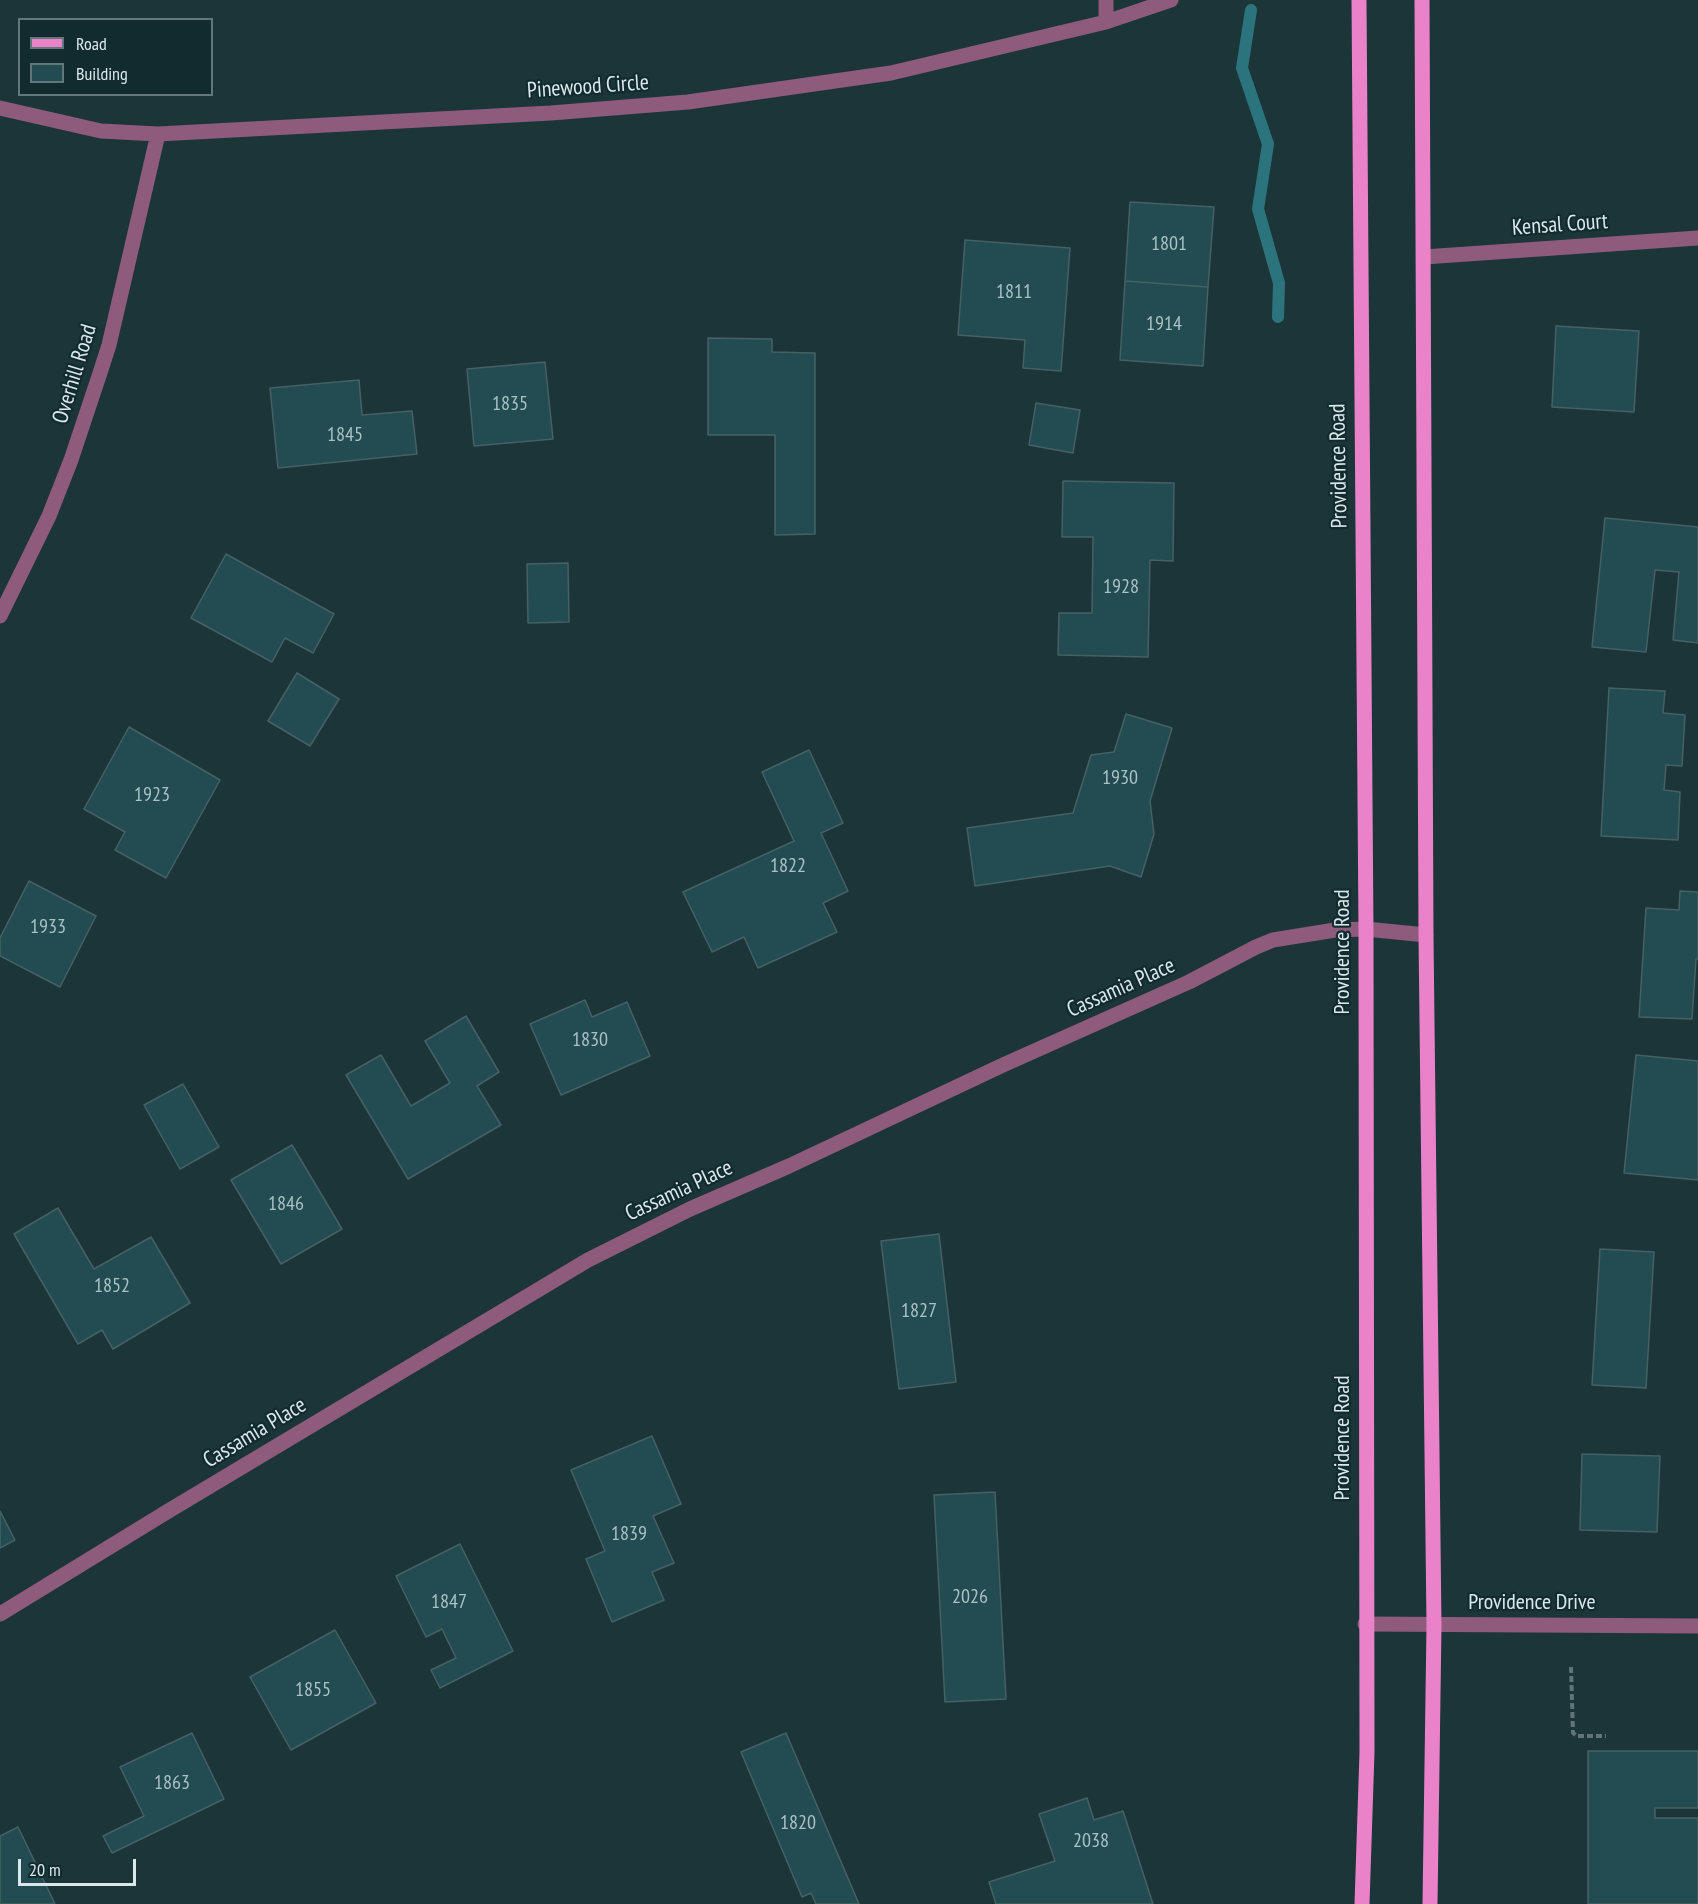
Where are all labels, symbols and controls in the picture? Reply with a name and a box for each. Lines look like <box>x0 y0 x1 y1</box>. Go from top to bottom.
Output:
legend <box>18 18 213 96</box>
text: Road <box>76 32 107 55</box>
text: Building <box>76 62 128 85</box>
street label: Pinewood Circle <box>526 70 650 104</box>
street label: Kensal Court <box>1511 208 1609 242</box>
house number: 1801 <box>1151 232 1187 256</box>
house number: 1811 <box>996 280 1032 304</box>
house number: 1914 <box>1146 312 1182 336</box>
street label: Overhill Road <box>47 321 103 427</box>
house number: 1835 <box>492 392 528 416</box>
street label: Providence Road <box>1325 403 1353 529</box>
house number: 1845 <box>327 423 363 447</box>
house number: 1928 <box>1103 575 1139 599</box>
house number: 1930 <box>1102 766 1138 790</box>
house number: 1923 <box>134 783 170 807</box>
house number: 1822 <box>770 854 806 878</box>
street label: Providence Road <box>1330 890 1356 1014</box>
house number: 1933 <box>30 915 66 939</box>
street label: Cassamia Place <box>1063 953 1179 1023</box>
house number: 1830 <box>572 1028 608 1052</box>
street label: Cassamia Place <box>621 1155 737 1227</box>
house number: 1846 <box>268 1192 304 1216</box>
house number: 1852 <box>94 1274 130 1298</box>
house number: 1827 <box>901 1299 937 1323</box>
street label: Providence Road <box>1330 1376 1356 1500</box>
street label: Cassamia Place <box>199 1392 311 1474</box>
house number: 1839 <box>611 1522 647 1546</box>
house number: 2026 <box>952 1585 988 1609</box>
house number: 1847 <box>431 1590 467 1614</box>
street label: Providence Drive <box>1468 1590 1596 1616</box>
house number: 1855 <box>295 1678 331 1702</box>
house number: 1863 <box>154 1771 190 1795</box>
house number: 1820 <box>780 1811 816 1835</box>
house number: 2038 <box>1073 1829 1109 1853</box>
scale bar <box>21 1847 140 1885</box>
text: 20 m <box>29 1858 61 1881</box>

